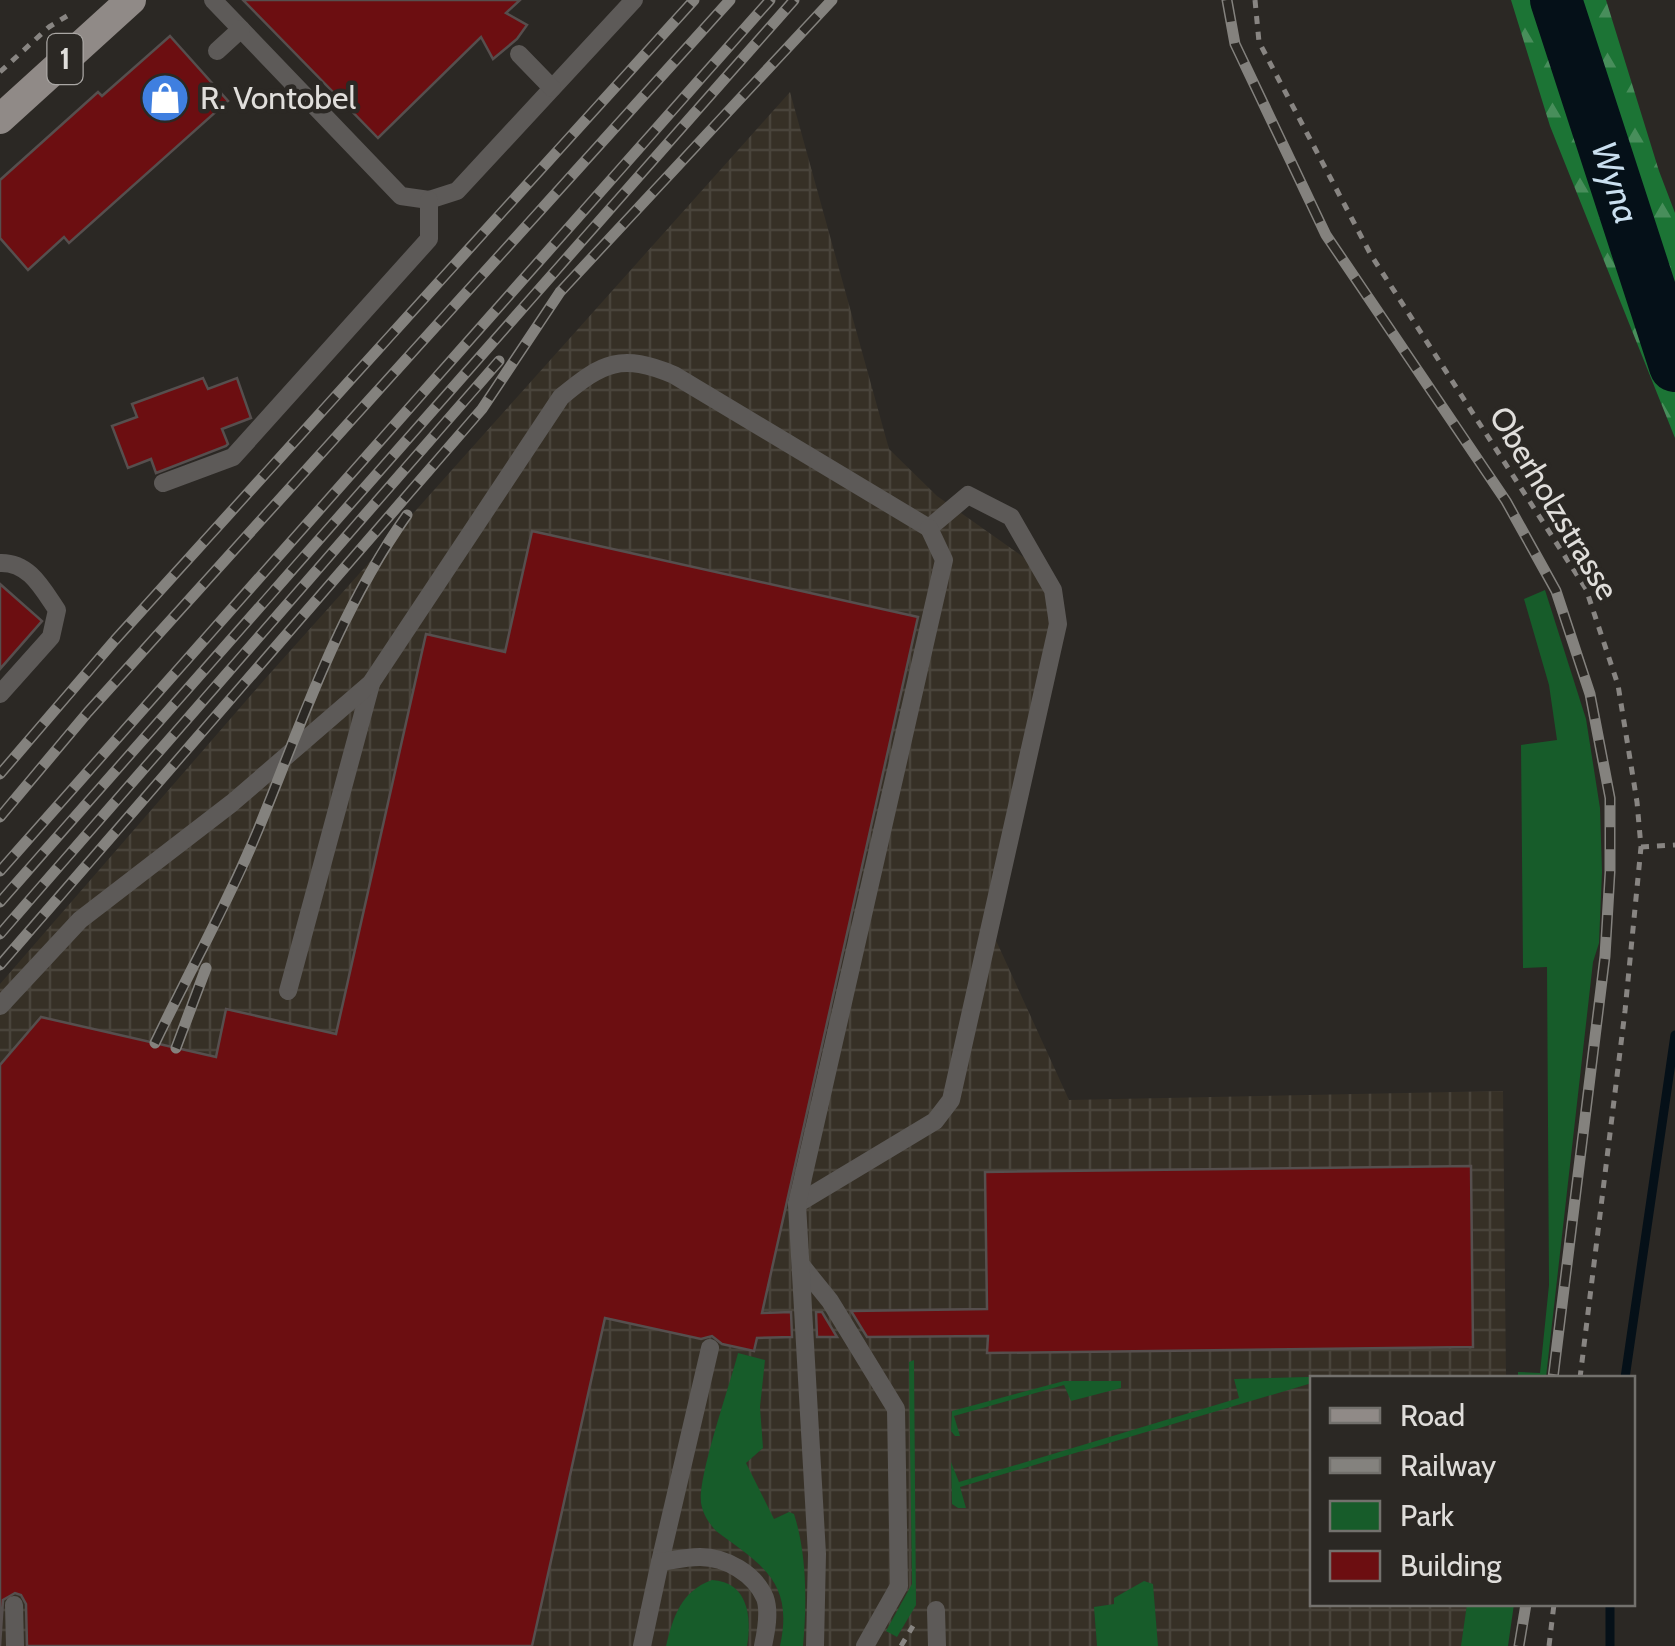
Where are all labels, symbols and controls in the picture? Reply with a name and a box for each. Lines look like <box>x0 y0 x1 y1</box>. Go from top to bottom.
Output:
road number: 1 <box>48 34 82 84</box>
shop icon: R. Vontobel <box>139 72 191 124</box>
place label: R. Vontobel <box>200 78 356 117</box>
water label: Wyna <box>1582 136 1649 229</box>
street label: Oberholzstrasse <box>1481 399 1627 606</box>
legend <box>1310 1376 1635 1606</box>
text: Road <box>1400 1397 1465 1434</box>
text: Railway <box>1400 1447 1496 1484</box>
text: Park <box>1400 1497 1455 1534</box>
text: Building <box>1400 1547 1503 1584</box>

